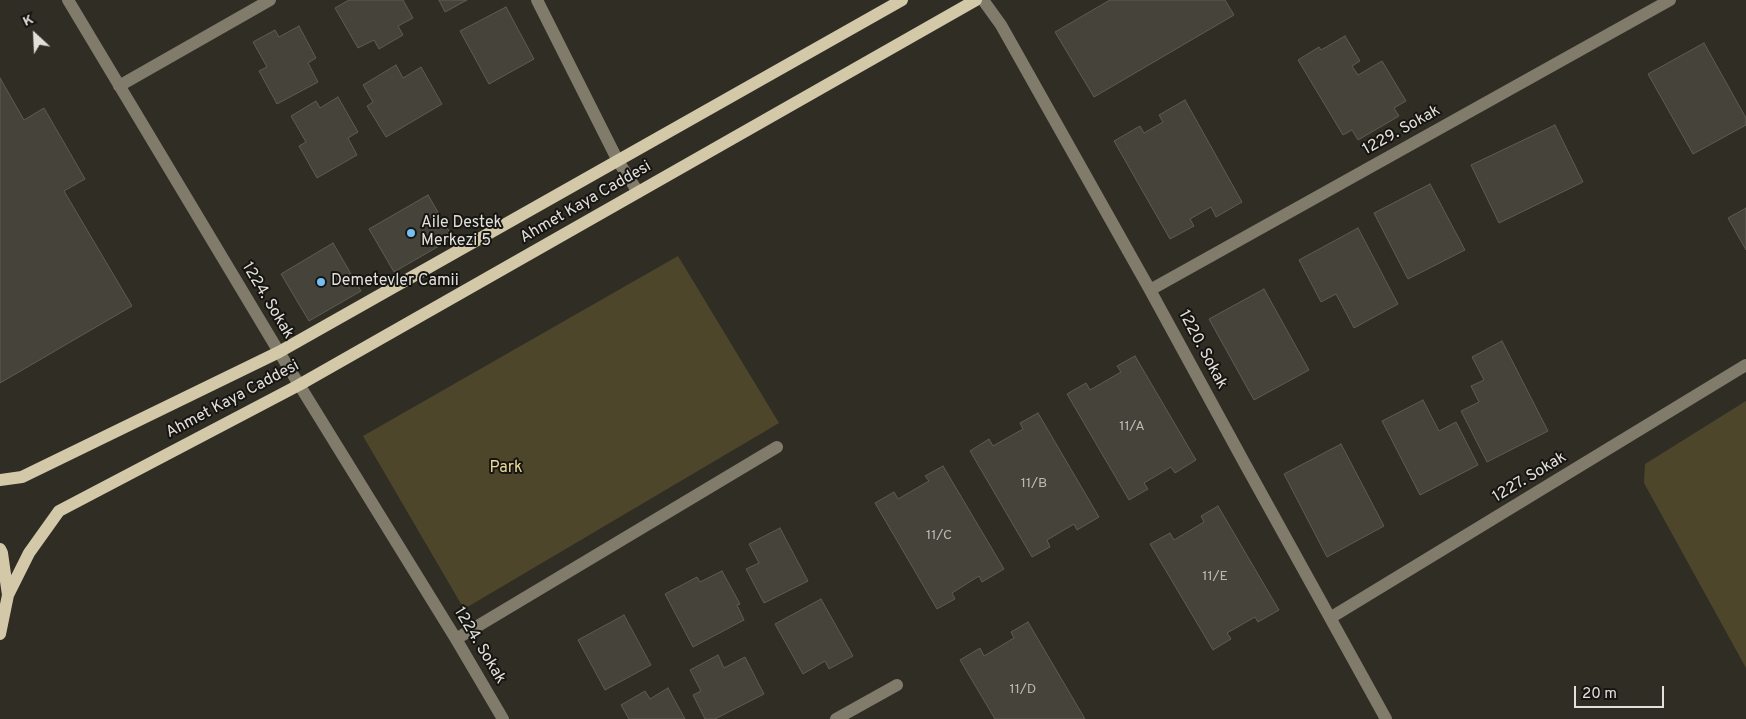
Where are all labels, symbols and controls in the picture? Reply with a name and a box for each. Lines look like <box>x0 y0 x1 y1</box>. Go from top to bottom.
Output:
north arrow <box>10 10 60 60</box>
text: K <box>20 11 37 31</box>
street label: 1229. Sokak <box>1360 102 1444 160</box>
street label: Ahmet Kaya Caddesi <box>517 158 655 248</box>
place label: Aile Destek Merkezi 5 <box>421 214 502 252</box>
marker: Aile Destek Merkezi 5 <box>405 227 417 239</box>
street label: 1224. Sokak <box>237 259 297 343</box>
place label: Demetevler Camii <box>331 272 459 292</box>
marker: Demetevler Camii <box>315 276 327 288</box>
street label: 1220. Sokak <box>1173 307 1231 393</box>
street label: Ahmet Kaya Caddesi <box>163 357 303 443</box>
house number: 11/A <box>1119 419 1145 435</box>
street label: 1227. Sokak <box>1490 448 1570 508</box>
park label: Park <box>489 459 523 479</box>
house number: 11/B <box>1021 476 1047 492</box>
house number: 11/C <box>926 528 952 544</box>
house number: 11/E <box>1202 569 1228 585</box>
street label: 1224. Sokak <box>449 604 509 688</box>
scale bar <box>1576 676 1666 708</box>
house number: 11/D <box>1010 682 1036 698</box>
text: 20 m <box>1582 685 1617 704</box>

